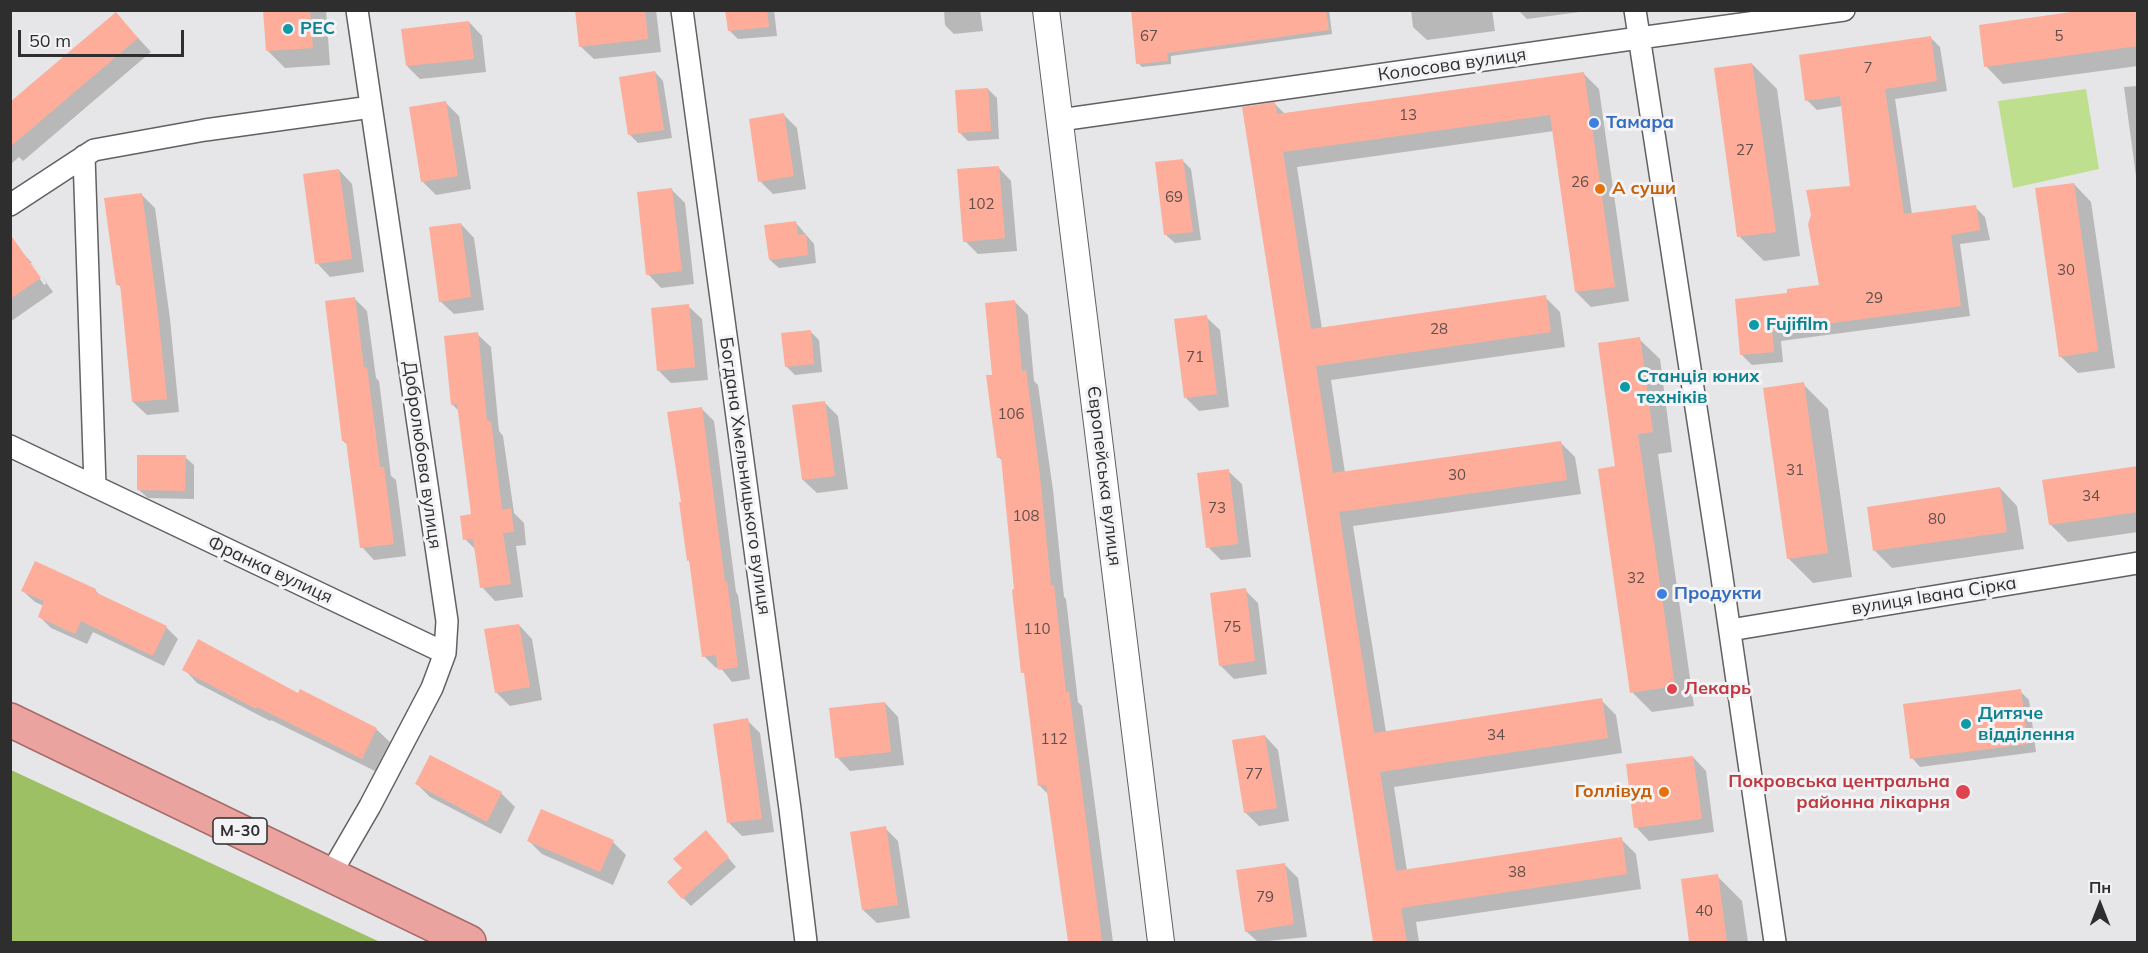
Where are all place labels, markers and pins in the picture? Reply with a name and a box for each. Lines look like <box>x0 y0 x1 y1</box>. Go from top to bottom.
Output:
place label: РЕС <box>300 18 335 40</box>
marker: РЕС <box>281 22 295 36</box>
place label: Тамара <box>1606 112 1674 134</box>
marker: Тамара <box>1587 116 1601 130</box>
place label: А суши <box>1612 178 1676 200</box>
marker: А суши <box>1593 182 1607 196</box>
place label: Fujifilm <box>1766 314 1828 336</box>
marker: Fujifilm <box>1747 318 1761 332</box>
place label: Станція юних техніків <box>1637 366 1759 409</box>
marker: Станція юних техніків <box>1618 380 1632 394</box>
place label: Продукти <box>1674 583 1762 605</box>
marker: Продукти <box>1655 587 1669 601</box>
place label: Лекарь <box>1684 678 1751 700</box>
marker: Лекарь <box>1665 682 1679 696</box>
place label: Дитяче відділення <box>1978 703 2075 746</box>
marker: Дитяче відділення <box>1959 717 1973 731</box>
place label: Покровська центральна районна лікарня <box>1728 771 1950 814</box>
place label: Голлівуд <box>1575 781 1652 803</box>
marker: Покровська центральна районна лікарня <box>1954 783 1972 801</box>
marker: Голлівуд <box>1657 785 1671 799</box>

